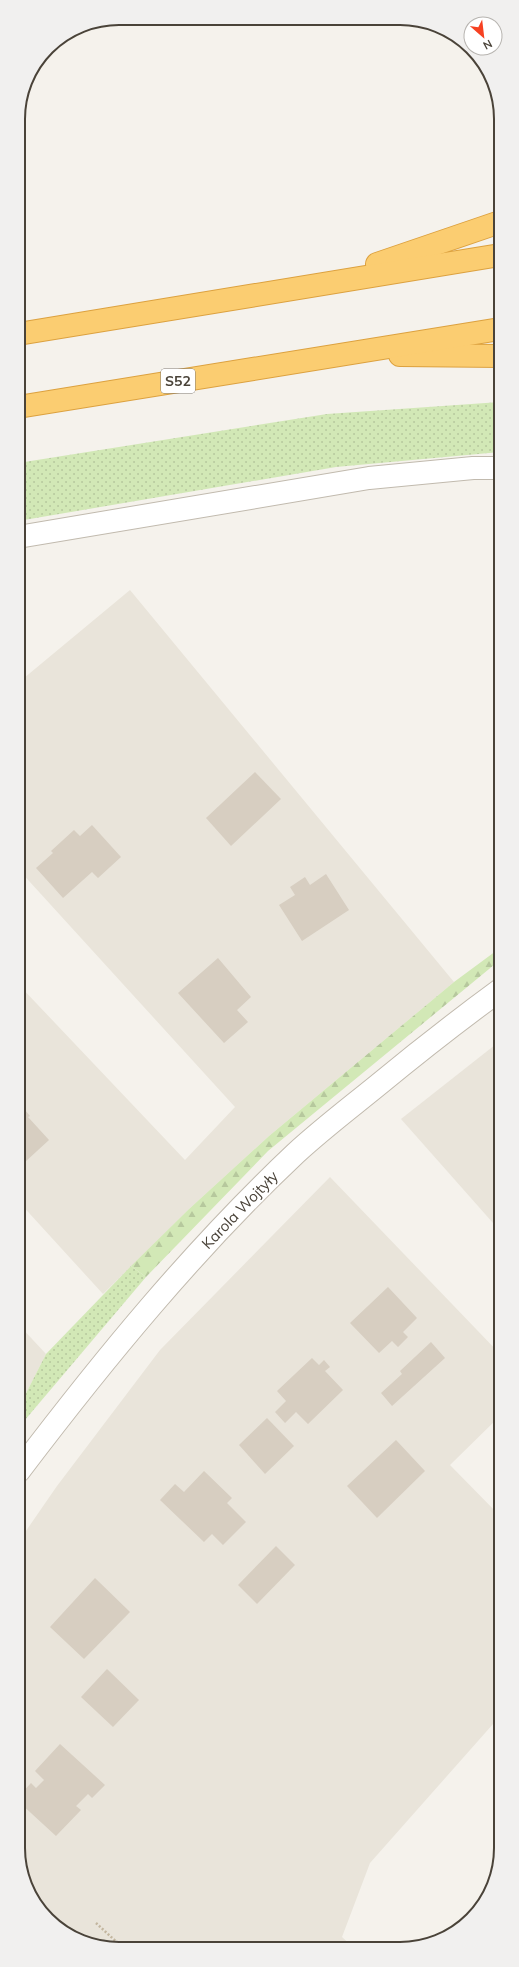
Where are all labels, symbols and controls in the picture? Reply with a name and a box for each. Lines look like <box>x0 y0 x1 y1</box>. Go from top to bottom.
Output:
north arrow <box>463 16 503 56</box>
text: N <box>481 37 495 53</box>
road number: S52 <box>161 369 195 393</box>
street label: Karola Wojtyły <box>197 1166 282 1253</box>

